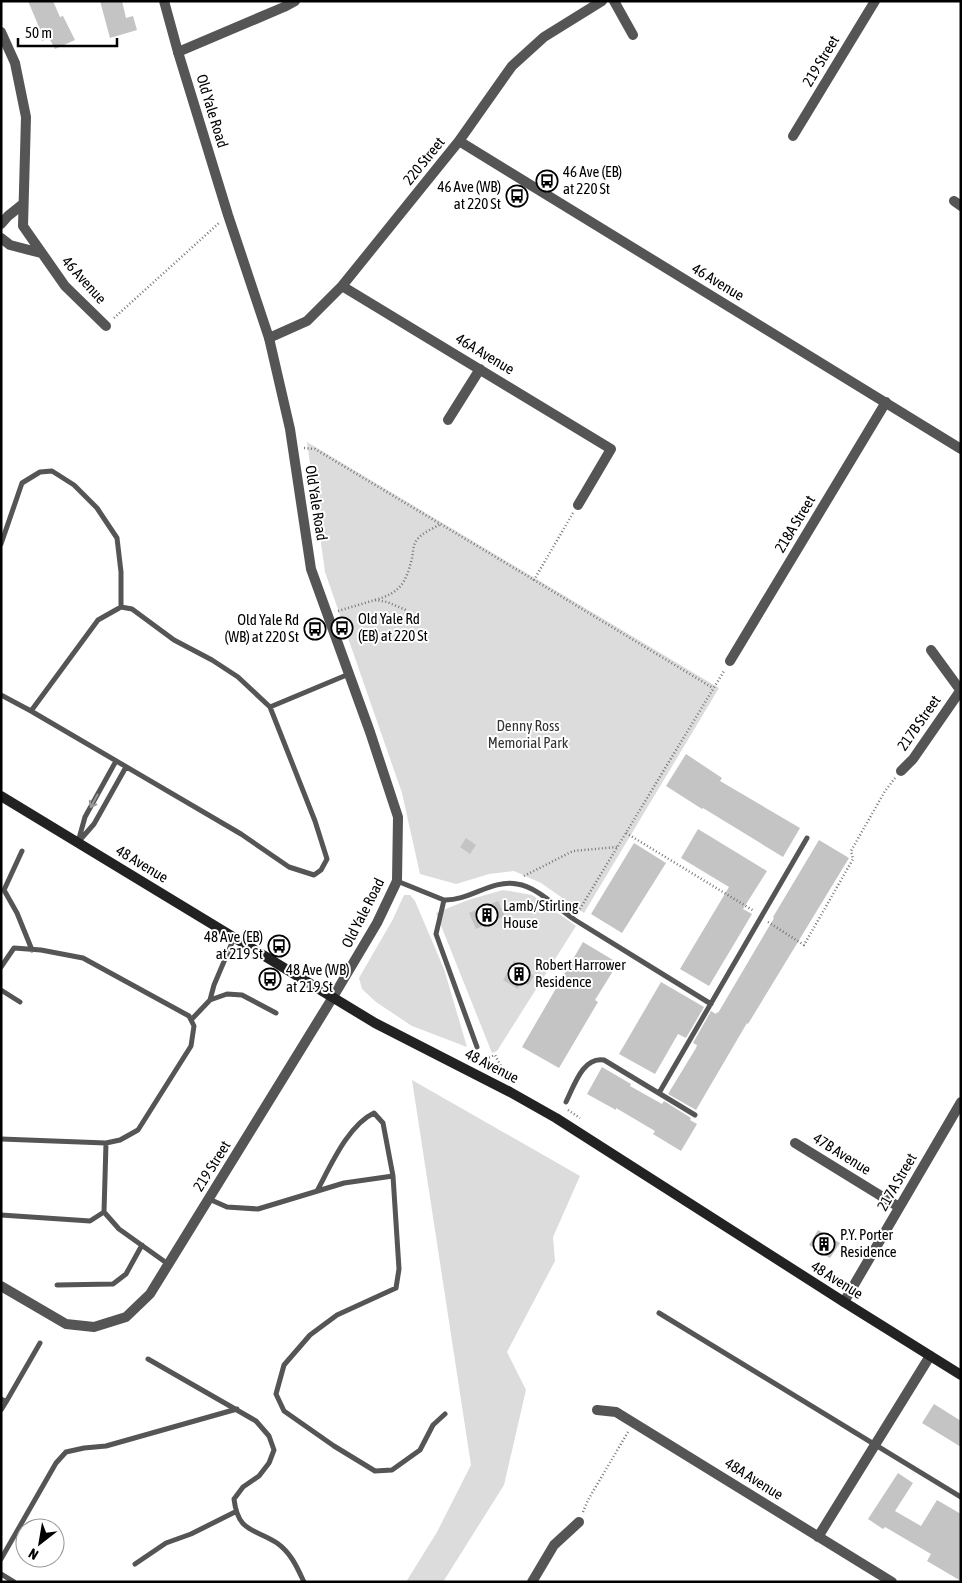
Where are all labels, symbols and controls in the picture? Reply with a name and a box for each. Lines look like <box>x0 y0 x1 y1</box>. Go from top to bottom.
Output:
scale bar <box>18 15 116 47</box>
text: 50 m <box>25 24 52 41</box>
street label: 219 Street <box>799 32 842 89</box>
street label: Old Yale Road <box>193 72 232 150</box>
street label: 220 Street <box>399 134 448 188</box>
place label: 46 Ave (EB) at 220 St <box>563 163 622 197</box>
bus stop icon: 46 Ave (EB) at 220 St <box>535 169 559 193</box>
place label: 46 Ave (WB) at 220 St <box>437 178 501 212</box>
bus stop icon: 46 Ave (WB) at 220 St <box>505 184 529 208</box>
street label: 46 Avenue <box>59 253 110 307</box>
street label: 46 Avenue <box>689 259 748 304</box>
street label: 46A Avenue <box>453 330 518 378</box>
street label: Old Yale Road <box>302 464 331 542</box>
street label: 218A Street <box>771 492 818 555</box>
place label: Old Yale Rd (EB) at 220 St <box>358 610 428 644</box>
place label: Old Yale Rd (WB) at 220 St <box>225 611 299 645</box>
bus stop icon: Old Yale Rd (EB) at 220 St <box>330 616 354 640</box>
bus stop icon: Old Yale Rd (WB) at 220 St <box>303 617 327 641</box>
street label: 217B Street <box>893 692 944 753</box>
park label: Denny Ross Memorial Park <box>488 717 569 751</box>
one-way arrow <box>89 793 99 808</box>
street label: 48 Avenue <box>113 841 172 886</box>
street label: Old Yale Road <box>338 875 387 950</box>
place label: Lamb/Stirling House <box>503 897 579 931</box>
building icon: Lamb/Stirling House <box>475 903 499 927</box>
place label: 48 Ave (EB) at 219 St <box>204 928 263 962</box>
bus stop icon: 48 Ave (EB) at 219 St <box>267 934 291 958</box>
place label: Robert Harrower Residence <box>535 956 626 990</box>
place label: 48 Ave (WB) at 219 St <box>286 961 350 995</box>
building icon: Robert Harrower Residence <box>507 962 531 986</box>
bus stop icon: 48 Ave (WB) at 219 St <box>258 967 282 991</box>
street label: 48 Avenue <box>463 1045 522 1086</box>
street label: 47B Avenue <box>810 1129 874 1178</box>
street label: 219 Street <box>189 1137 234 1194</box>
street label: 217A Street <box>873 1150 920 1213</box>
place label: P.Y. Porter Residence <box>840 1226 897 1260</box>
building icon: P.Y. Porter Residence <box>812 1232 836 1256</box>
street label: 48 Avenue <box>808 1257 866 1302</box>
street label: 48A Avenue <box>722 1454 787 1503</box>
north arrow <box>15 1518 65 1568</box>
text: N <box>26 1545 41 1563</box>

